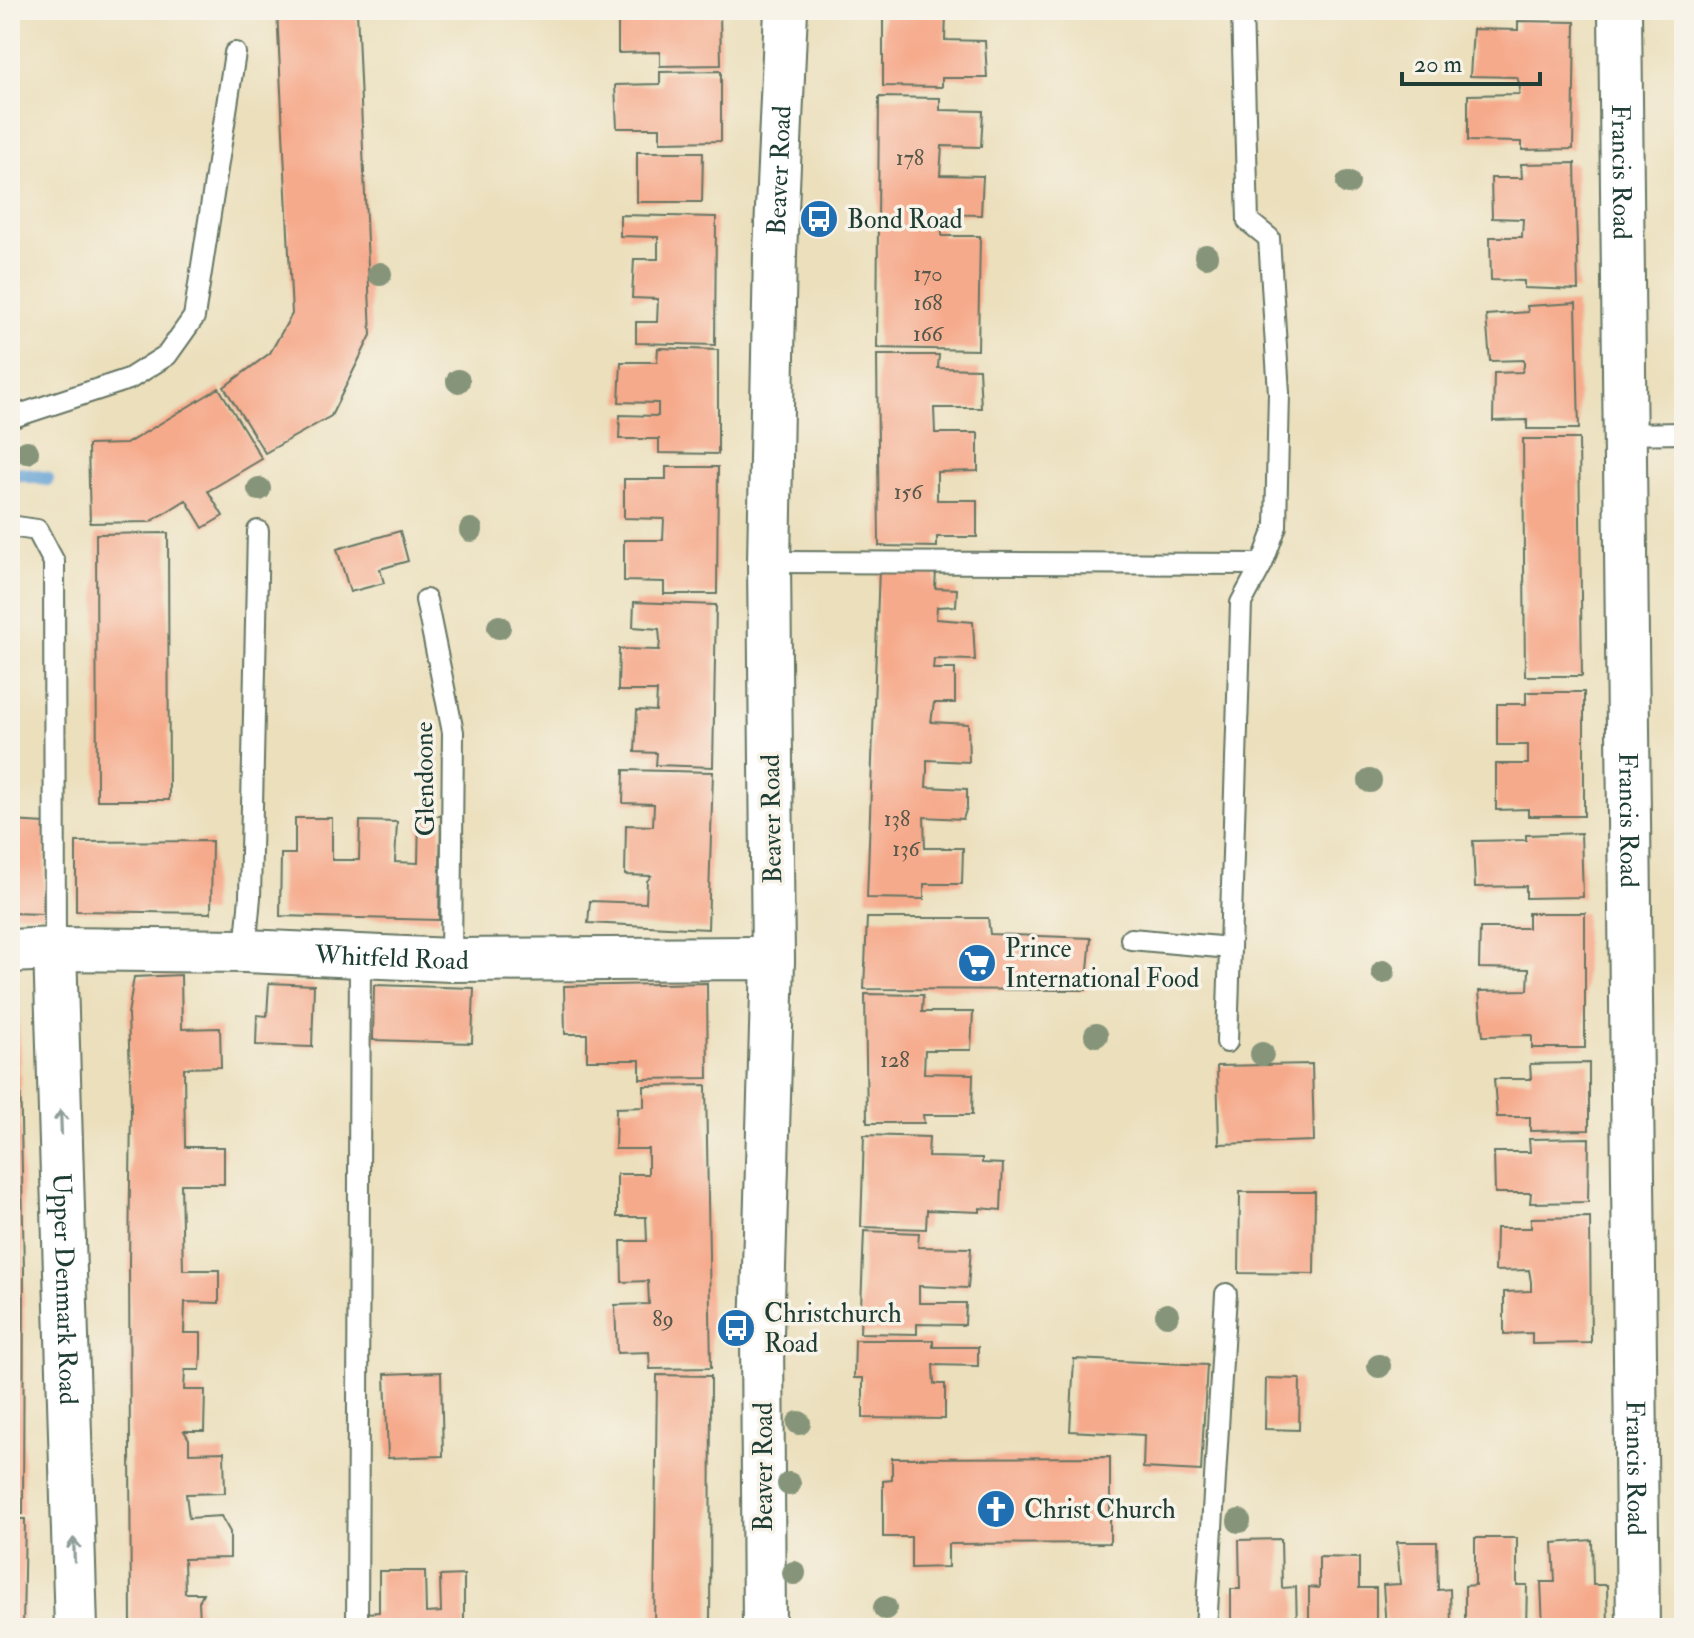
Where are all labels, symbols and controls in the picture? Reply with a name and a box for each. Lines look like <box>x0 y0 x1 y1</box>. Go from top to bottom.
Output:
scale bar <box>1402 36 1540 86</box>
text: 20 m <box>1414 49 1463 80</box>
street label: Francis Road <box>1604 104 1638 240</box>
street label: Beaver Road <box>761 105 799 236</box>
house number: 178 <box>896 144 924 172</box>
bus stop icon: Bond Road <box>798 198 840 240</box>
place label: Bond Road <box>847 204 963 236</box>
house number: 170 <box>913 260 943 288</box>
house number: 168 <box>913 289 943 317</box>
house number: 166 <box>913 320 945 348</box>
house number: 156 <box>894 478 924 506</box>
street label: Glendoone <box>408 721 442 837</box>
street label: Francis Road <box>1611 752 1645 888</box>
street label: Beaver Road <box>755 754 789 884</box>
house number: 138 <box>884 805 910 833</box>
house number: 136 <box>892 835 922 863</box>
place label: Prince International Food <box>1005 933 1200 995</box>
street label: Whitfeld Road <box>313 939 469 977</box>
supermarket icon: Prince International Food <box>956 942 998 984</box>
house number: 128 <box>880 1046 910 1074</box>
one-way arrow <box>53 1109 69 1136</box>
street label: Upper Denmark Road <box>45 1173 84 1405</box>
place label: Christchurch Road <box>764 1298 902 1360</box>
house number: 89 <box>652 1305 674 1333</box>
bus stop icon: Christchurch Road <box>715 1307 757 1349</box>
street label: Francis Road <box>1618 1400 1652 1536</box>
street label: Beaver Road <box>748 1402 780 1532</box>
church icon: Christ Church <box>975 1488 1017 1530</box>
place label: Christ Church <box>1024 1494 1176 1526</box>
one-way arrow <box>66 1537 81 1564</box>

